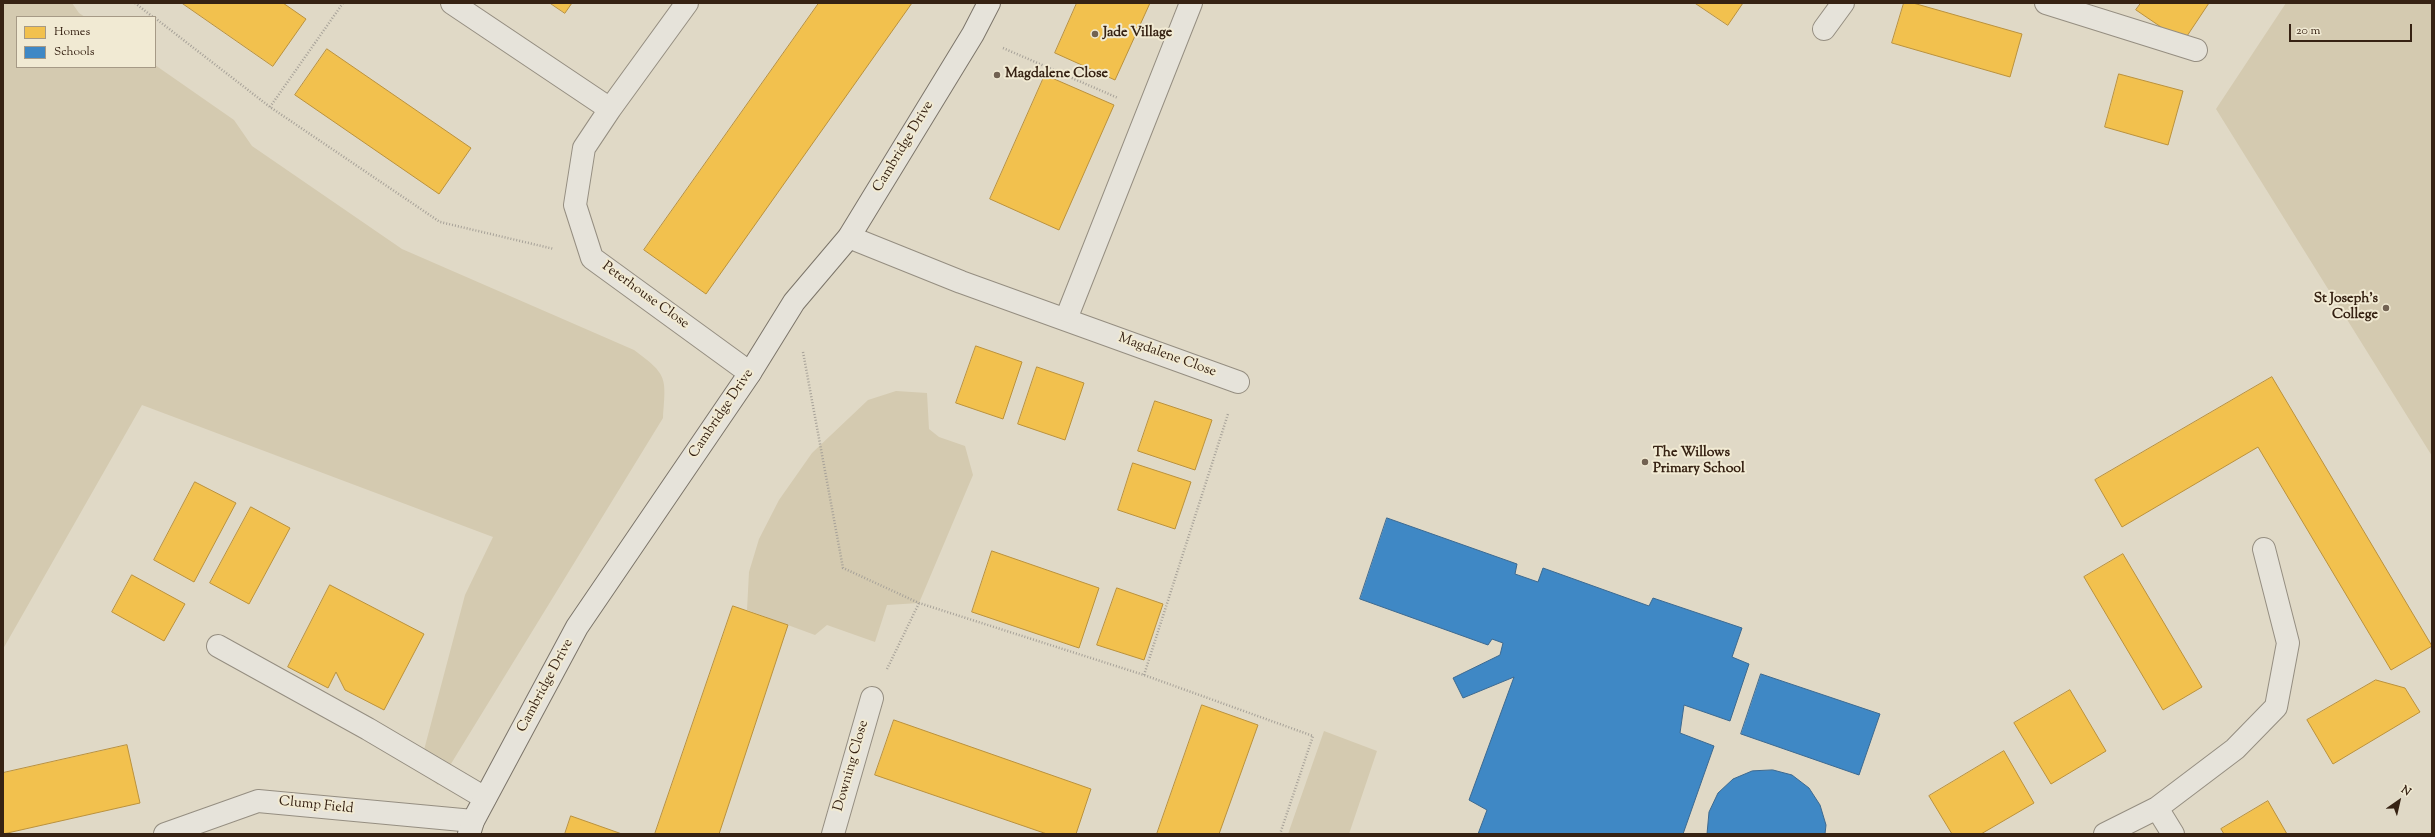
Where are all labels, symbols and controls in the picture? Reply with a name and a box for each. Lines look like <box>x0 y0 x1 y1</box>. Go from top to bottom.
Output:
legend <box>16 16 156 68</box>
scale bar <box>2291 16 2414 42</box>
text: 20 m <box>2296 22 2320 40</box>
text: Homes <box>54 23 90 41</box>
place label: Jade Village <box>1103 26 1172 42</box>
marker: Jade Village <box>1090 29 1100 39</box>
text: Schools <box>54 43 95 61</box>
place label: Magdalene Close <box>1005 67 1108 83</box>
marker: Magdalene Close <box>992 70 1002 80</box>
street label: Cambridge Drive <box>870 98 938 196</box>
street label: Peterhouse Close <box>598 259 692 333</box>
place label: St Joseph's College <box>2314 292 2378 324</box>
marker: St Joseph's College <box>2381 303 2391 313</box>
street label: Magdalene Close <box>1116 331 1218 381</box>
street label: Cambridge Drive <box>686 366 758 462</box>
place label: The Willows Primary School <box>1653 446 1745 478</box>
marker: The Willows Primary School <box>1640 457 1650 467</box>
street label: Cambridge Drive <box>514 636 578 736</box>
street label: Downing Close <box>831 719 873 813</box>
north arrow <box>2379 781 2419 821</box>
text: N <box>2398 782 2414 800</box>
street label: Clump Field <box>278 794 354 818</box>

